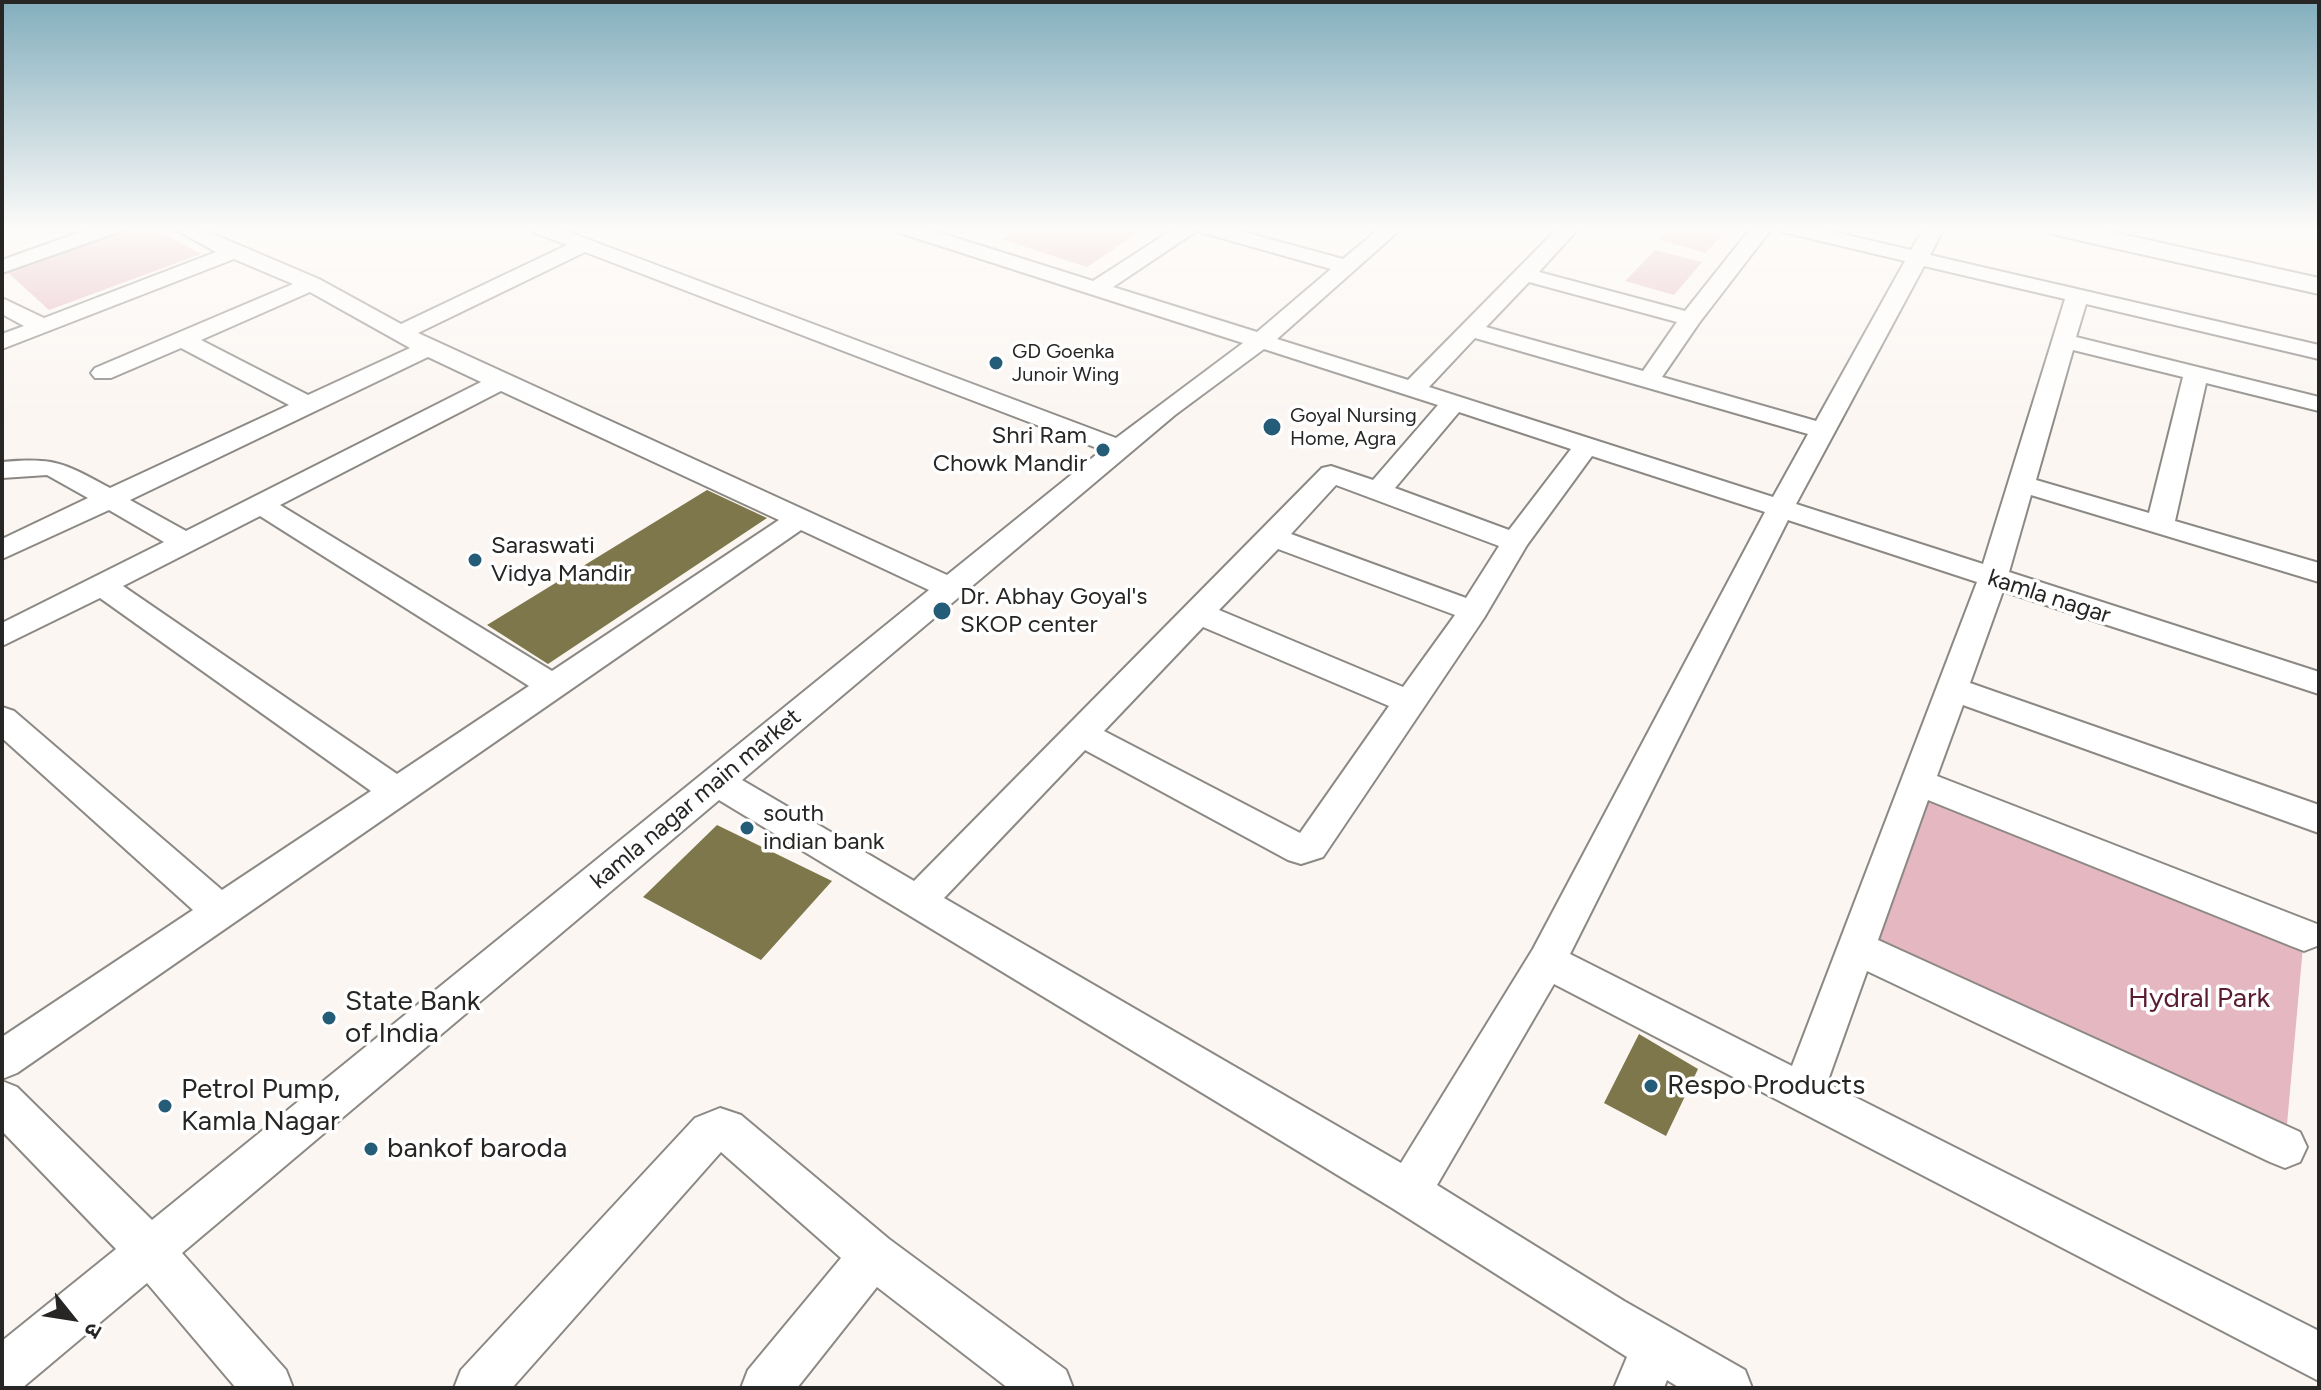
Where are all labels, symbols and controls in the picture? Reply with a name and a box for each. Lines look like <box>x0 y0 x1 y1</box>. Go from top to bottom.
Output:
place label: GD Goenka Junoir Wing <box>1012 340 1119 387</box>
marker: GD Goenka Junoir Wing <box>987 354 1005 372</box>
place label: Goyal Nursing Home, Agra <box>1290 404 1417 451</box>
marker: Goyal Nursing Home, Agra <box>1261 416 1283 438</box>
place label: Shri Ram Chowk Mandir <box>933 422 1087 478</box>
marker: Shri Ram Chowk Mandir <box>1094 441 1112 459</box>
place label: Saraswati Vidya Mandir <box>491 532 631 588</box>
marker: Saraswati Vidya Mandir <box>466 551 484 569</box>
street label: kamla nagar <box>1984 564 2114 630</box>
place label: Dr. Abhay Goyal's SKOP center <box>960 583 1148 639</box>
marker: Dr. Abhay Goyal's SKOP center <box>931 600 953 622</box>
street label: kamla nagar main market <box>585 703 807 895</box>
place label: south indian bank <box>763 800 884 856</box>
marker: south indian bank <box>738 819 756 837</box>
park label: Hydral Park <box>2128 982 2270 1016</box>
place label: State Bank of India <box>345 985 480 1051</box>
marker: State Bank of India <box>320 1009 338 1027</box>
place label: Respo Products <box>1667 1069 1865 1103</box>
place label: Petrol Pump, Kamla Nagar <box>181 1073 340 1139</box>
marker: Respo Products <box>1642 1077 1660 1095</box>
marker: Petrol Pump, Kamla Nagar <box>156 1097 174 1115</box>
place label: bankof baroda <box>387 1132 567 1166</box>
marker: bankof baroda <box>362 1140 380 1158</box>
north arrow <box>32 1278 112 1358</box>
text: उ <box>78 1318 108 1343</box>

